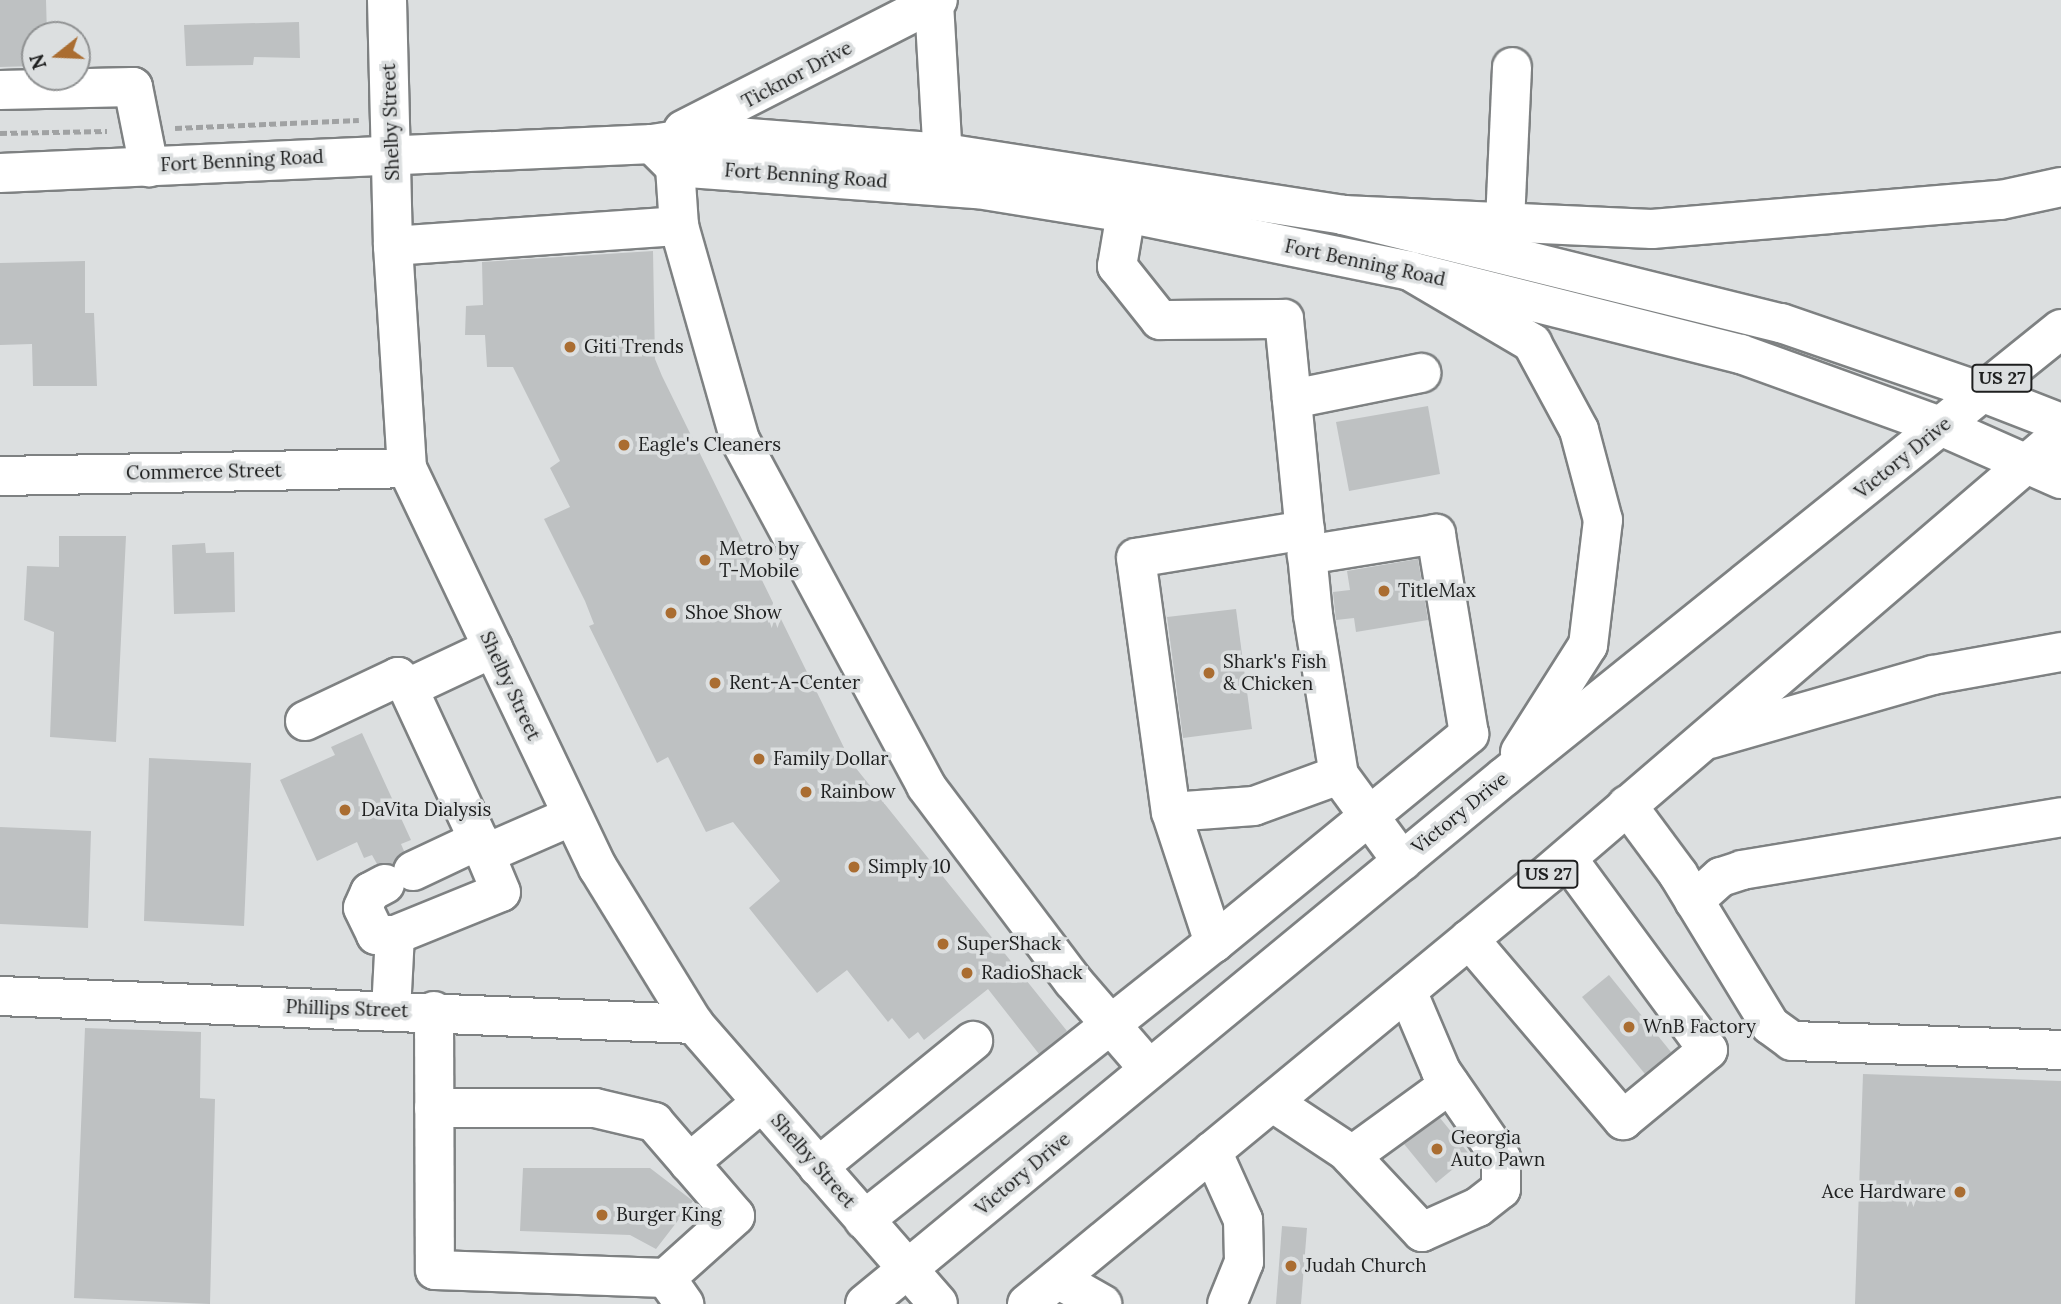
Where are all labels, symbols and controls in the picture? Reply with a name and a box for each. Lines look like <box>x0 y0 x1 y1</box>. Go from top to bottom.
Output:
north arrow <box>21 21 91 91</box>
street label: Ticknor Drive <box>738 36 856 114</box>
text: N <box>24 51 52 73</box>
street label: Shelby Street <box>378 63 404 181</box>
street label: Fort Benning Road <box>160 145 324 177</box>
street label: Fort Benning Road <box>724 159 888 193</box>
street label: Fort Benning Road <box>1283 235 1447 291</box>
place label: Giti Trends <box>584 336 684 358</box>
marker: Giti Trends <box>562 339 578 355</box>
road number: US 27 <box>1970 364 2034 392</box>
street label: Victory Drive <box>1850 412 1956 504</box>
place label: Eagle's Cleaners <box>638 434 781 456</box>
marker: Eagle's Cleaners <box>616 437 632 453</box>
street label: Commerce Street <box>126 459 282 485</box>
place label: Metro by T-Mobile <box>719 538 799 582</box>
marker: Metro by T-Mobile <box>697 552 713 568</box>
place label: TitleMax <box>1398 580 1476 602</box>
marker: TitleMax <box>1376 583 1392 599</box>
place label: Shoe Show <box>685 602 782 624</box>
marker: Shoe Show <box>663 605 679 621</box>
street label: Shelby Street <box>475 628 545 744</box>
place label: Shark's Fish & Chicken <box>1223 651 1327 695</box>
marker: Shark's Fish & Chicken <box>1201 665 1217 681</box>
place label: Rent-A-Center <box>729 672 860 694</box>
marker: Rent-A-Center <box>707 675 723 691</box>
place label: Family Dollar <box>773 748 889 770</box>
marker: Family Dollar <box>751 751 767 767</box>
street label: Victory Drive <box>1407 767 1513 859</box>
place label: Rainbow <box>820 781 896 803</box>
marker: Rainbow <box>798 784 814 800</box>
place label: DaVita Dialysis <box>361 799 491 821</box>
marker: DaVita Dialysis <box>335 800 355 820</box>
place label: Simply 10 <box>868 856 951 878</box>
marker: Simply 10 <box>846 859 862 875</box>
road number: US 27 <box>1516 860 1580 888</box>
place label: SuperShack <box>957 933 1061 955</box>
marker: SuperShack <box>935 936 951 952</box>
place label: RadioShack <box>981 962 1083 984</box>
marker: RadioShack <box>959 965 975 981</box>
street label: Phillips Street <box>285 995 409 1023</box>
place label: WnB Factory <box>1643 1016 1756 1038</box>
marker: WnB Factory <box>1621 1019 1637 1035</box>
street label: Shelby Street <box>766 1109 860 1213</box>
place label: Georgia Auto Pawn <box>1451 1127 1545 1171</box>
street label: Victory Drive <box>971 1128 1075 1220</box>
marker: Georgia Auto Pawn <box>1429 1141 1445 1157</box>
place label: Ace Hardware <box>1822 1181 1946 1203</box>
marker: Ace Hardware <box>1952 1184 1968 1200</box>
place label: Burger King <box>616 1204 721 1226</box>
marker: Burger King <box>594 1207 610 1223</box>
place label: Judah Church <box>1305 1255 1427 1277</box>
marker: Judah Church <box>1283 1258 1299 1274</box>

